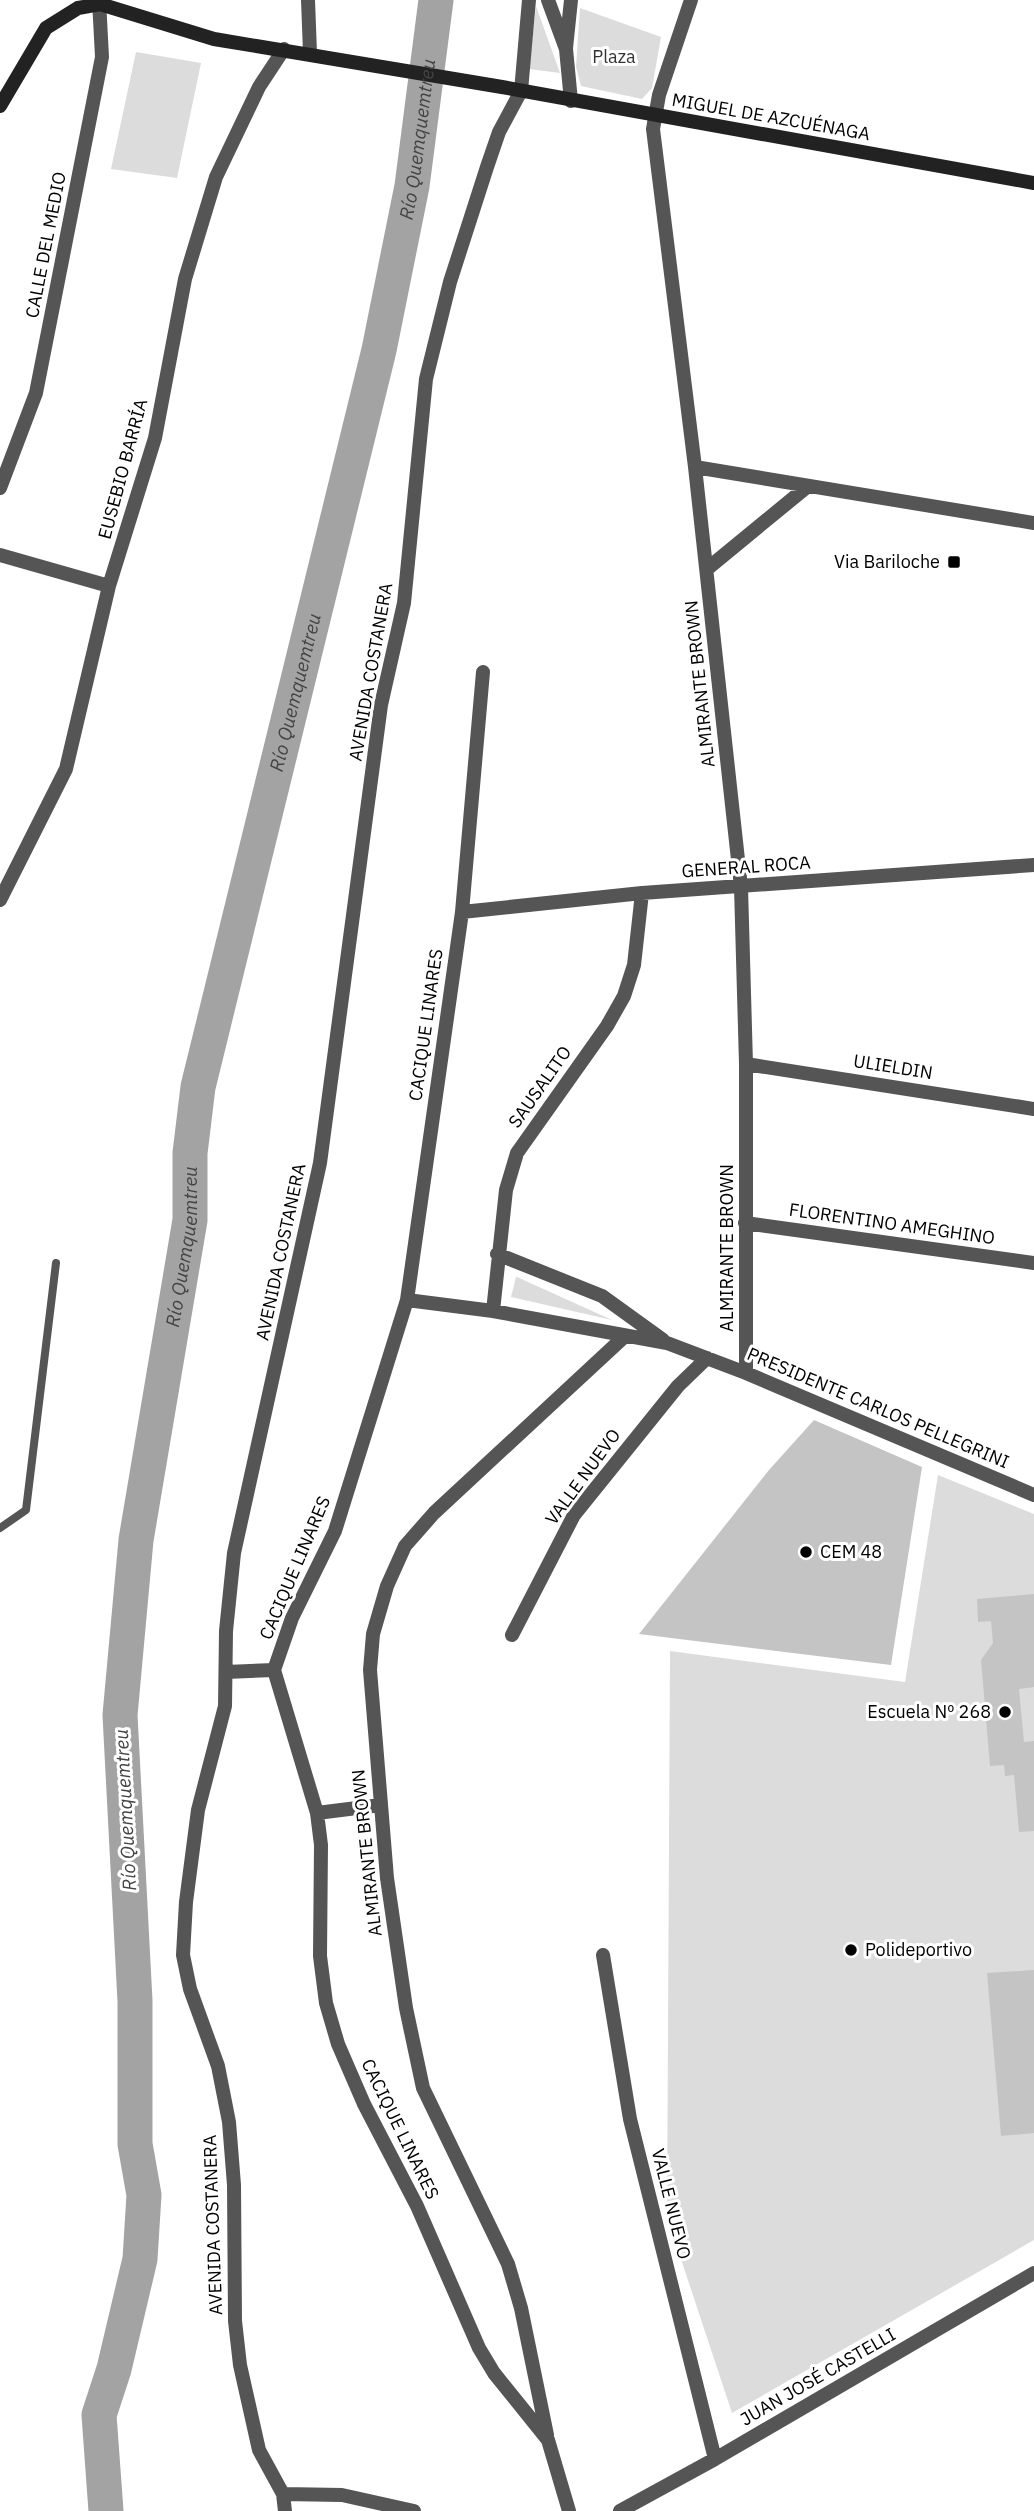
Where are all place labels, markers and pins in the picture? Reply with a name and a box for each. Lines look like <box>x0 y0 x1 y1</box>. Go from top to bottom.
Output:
place label: Via Bariloche <box>834 550 940 573</box>
marker: Via Bariloche <box>946 554 962 570</box>
place label: CEM 48 <box>820 1540 882 1563</box>
marker: CEM 48 <box>798 1544 814 1560</box>
place label: Escuela Nº 268 <box>867 1700 991 1723</box>
marker: Escuela Nº 268 <box>997 1704 1013 1720</box>
place label: Polideportivo <box>865 1938 972 1961</box>
marker: Polideportivo <box>843 1942 859 1958</box>

